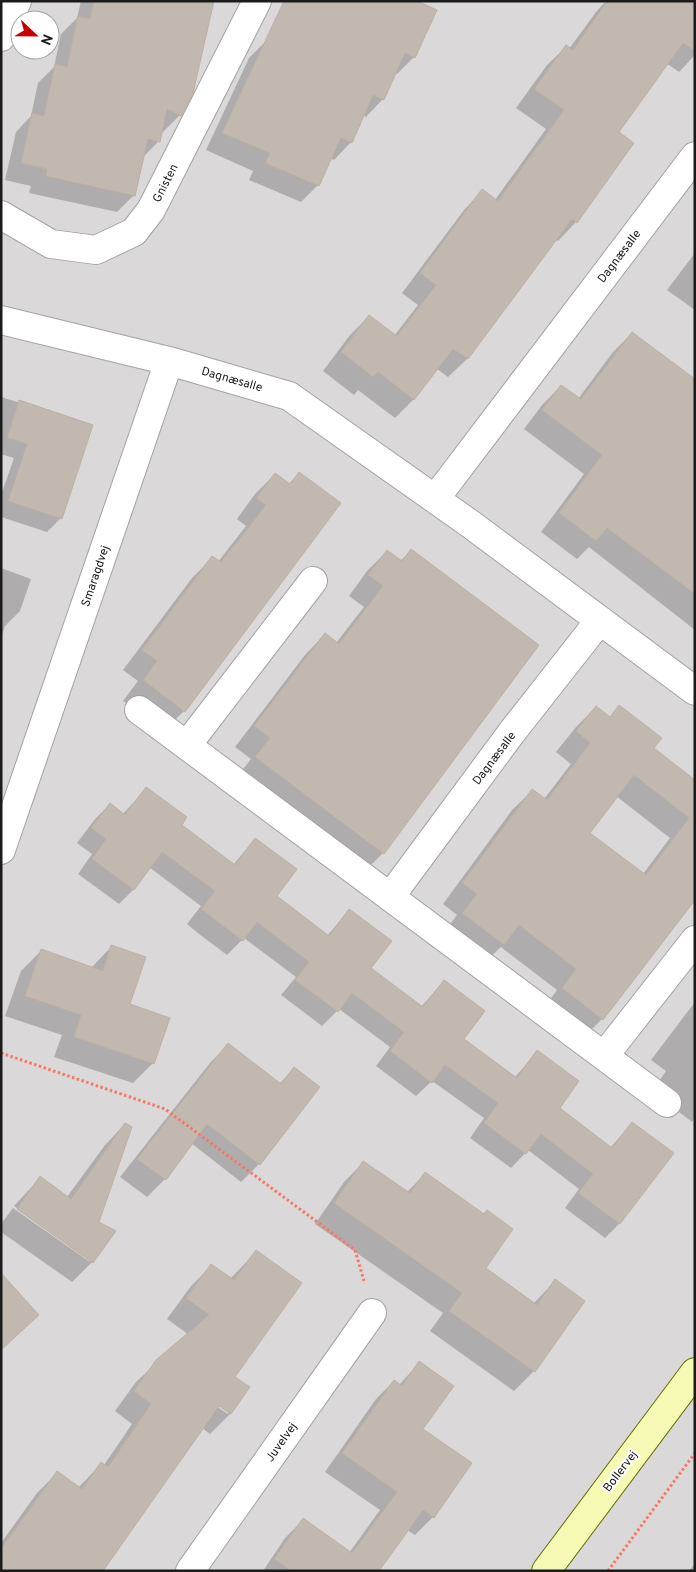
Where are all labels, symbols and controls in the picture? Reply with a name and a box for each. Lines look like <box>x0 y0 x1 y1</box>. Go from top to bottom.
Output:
north arrow <box>10 10 60 60</box>
text: N <box>36 31 55 47</box>
street label: Gnisten <box>149 161 182 205</box>
street label: Dagnæsalle <box>594 227 645 287</box>
street label: Dagnæsalle <box>199 364 264 396</box>
street label: Smaragdvej <box>78 544 114 609</box>
street label: Dagnæsalle <box>469 729 520 789</box>
street label: Juvelvej <box>262 1420 301 1465</box>
street label: Bollervej <box>600 1448 642 1496</box>

